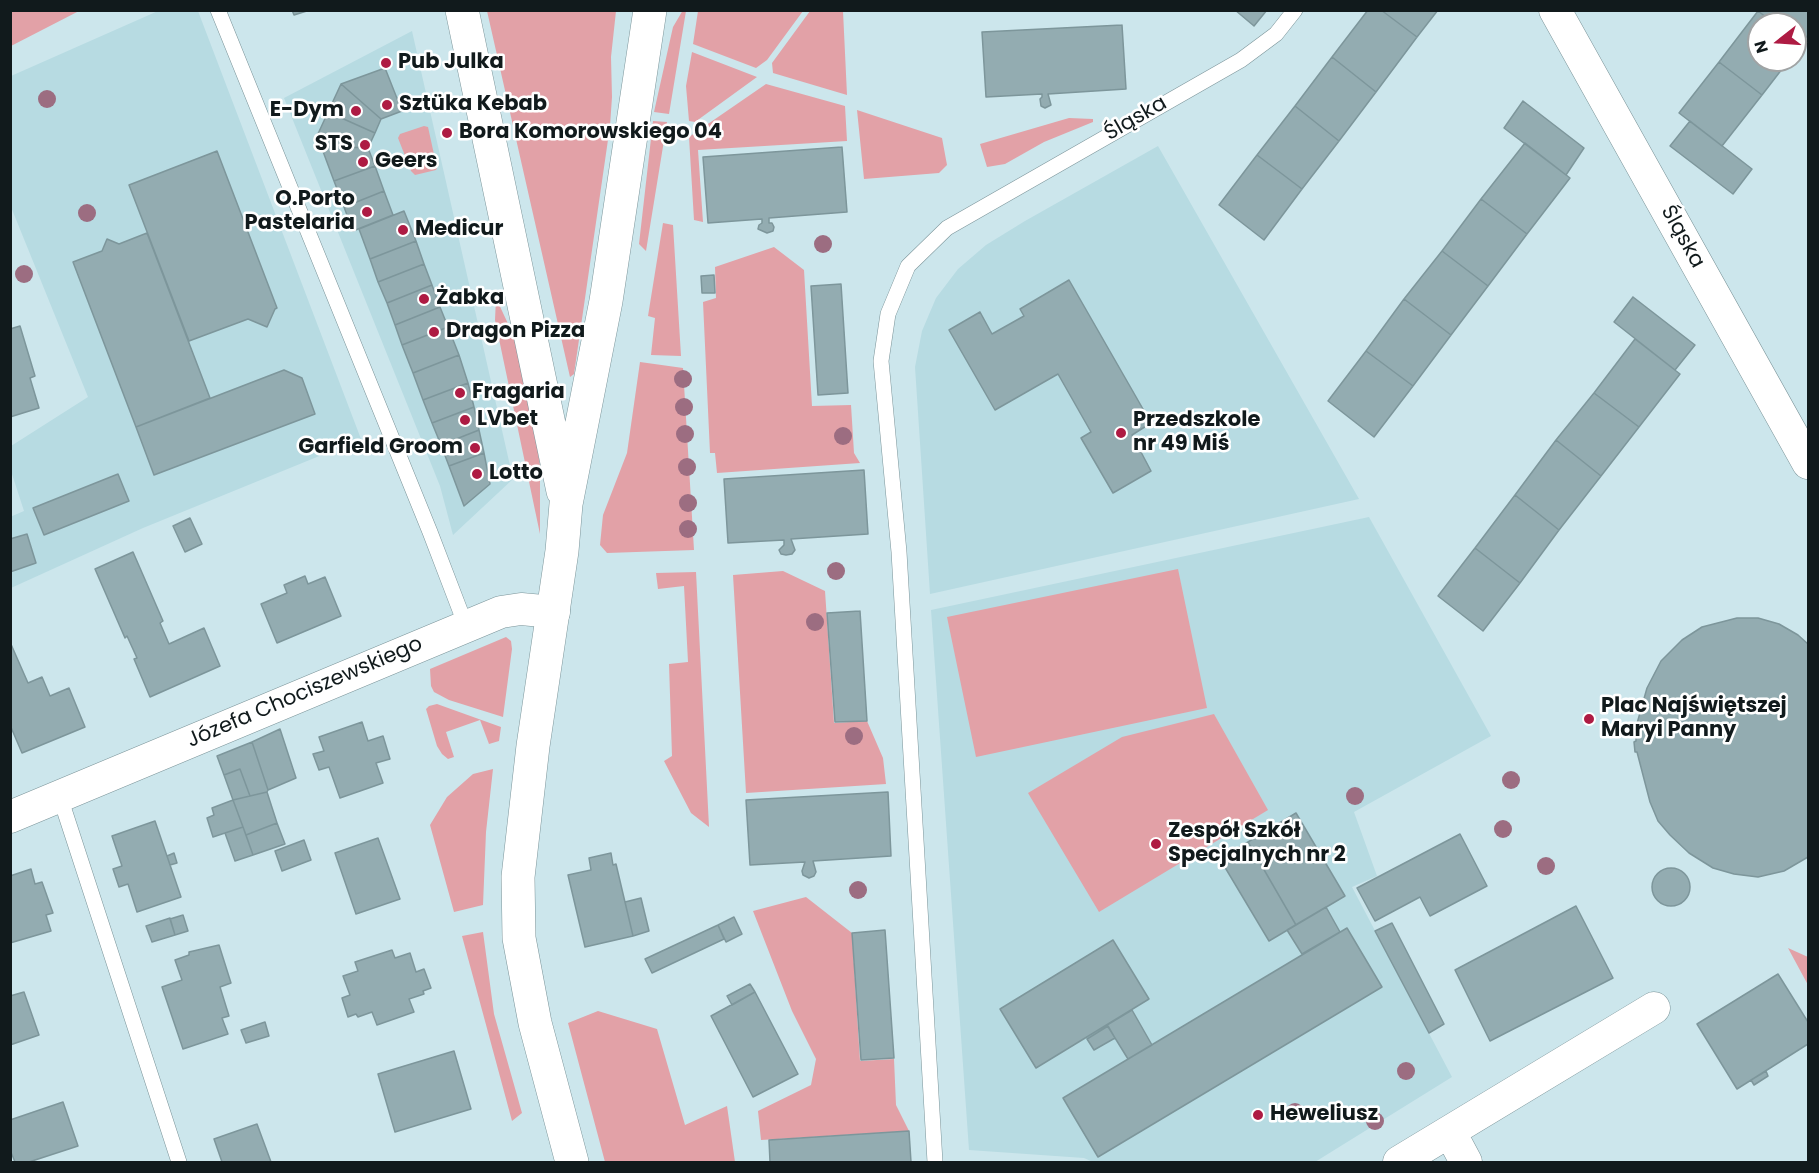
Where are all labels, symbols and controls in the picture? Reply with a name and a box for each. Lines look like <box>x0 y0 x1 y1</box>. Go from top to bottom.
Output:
north arrow <box>1747 12 1807 72</box>
text: N <box>1748 38 1774 56</box>
place label: Pub Julka <box>398 50 504 76</box>
marker: Pub Julka <box>379 56 393 70</box>
street label: Śląska <box>1100 91 1172 147</box>
place label: Sztüka Kebab <box>399 92 547 118</box>
place label: E-Dym <box>270 98 344 124</box>
marker: Sztüka Kebab <box>380 98 394 112</box>
marker: E-Dym <box>349 104 363 118</box>
place label: Bora Komorowskiego 04 <box>459 120 722 146</box>
marker: Bora Komorowskiego 04 <box>440 126 454 140</box>
place label: STS <box>315 132 353 158</box>
marker: STS <box>358 138 372 152</box>
place label: Geers <box>375 149 438 175</box>
marker: Geers <box>356 155 370 169</box>
place label: O.Porto Pastelaria <box>245 187 355 237</box>
street label: Śląska <box>1655 201 1709 273</box>
marker: O.Porto Pastelaria <box>360 205 374 219</box>
place label: Medicur <box>415 217 504 243</box>
marker: Medicur <box>396 223 410 237</box>
place label: Żabka <box>436 286 504 312</box>
marker: Żabka <box>417 292 431 306</box>
place label: Dragon Pizza <box>446 319 585 345</box>
marker: Dragon Pizza <box>427 325 441 339</box>
place label: Fragaria <box>472 380 565 406</box>
marker: Fragaria <box>453 386 467 400</box>
place label: LVbet <box>477 407 538 433</box>
place label: Przedszkole nr 49 Miś <box>1133 408 1260 458</box>
marker: LVbet <box>458 413 472 427</box>
marker: Przedszkole nr 49 Miś <box>1114 426 1128 440</box>
place label: Garfield Groom <box>298 435 463 461</box>
marker: Garfield Groom <box>468 441 482 455</box>
place label: Lotto <box>489 461 543 487</box>
marker: Lotto <box>470 467 484 481</box>
street label: Józefa Chociszewskiego <box>184 632 426 754</box>
place label: Plac Najświętszej Maryi Panny <box>1601 694 1787 744</box>
marker: Plac Najświętszej Maryi Panny <box>1582 712 1596 726</box>
place label: Zespół Szkół Specjalnych nr 2 <box>1168 819 1346 869</box>
marker: Zespół Szkół Specjalnych nr 2 <box>1149 837 1163 851</box>
place label: Heweliusz <box>1270 1102 1378 1128</box>
marker: Heweliusz <box>1251 1108 1265 1122</box>

